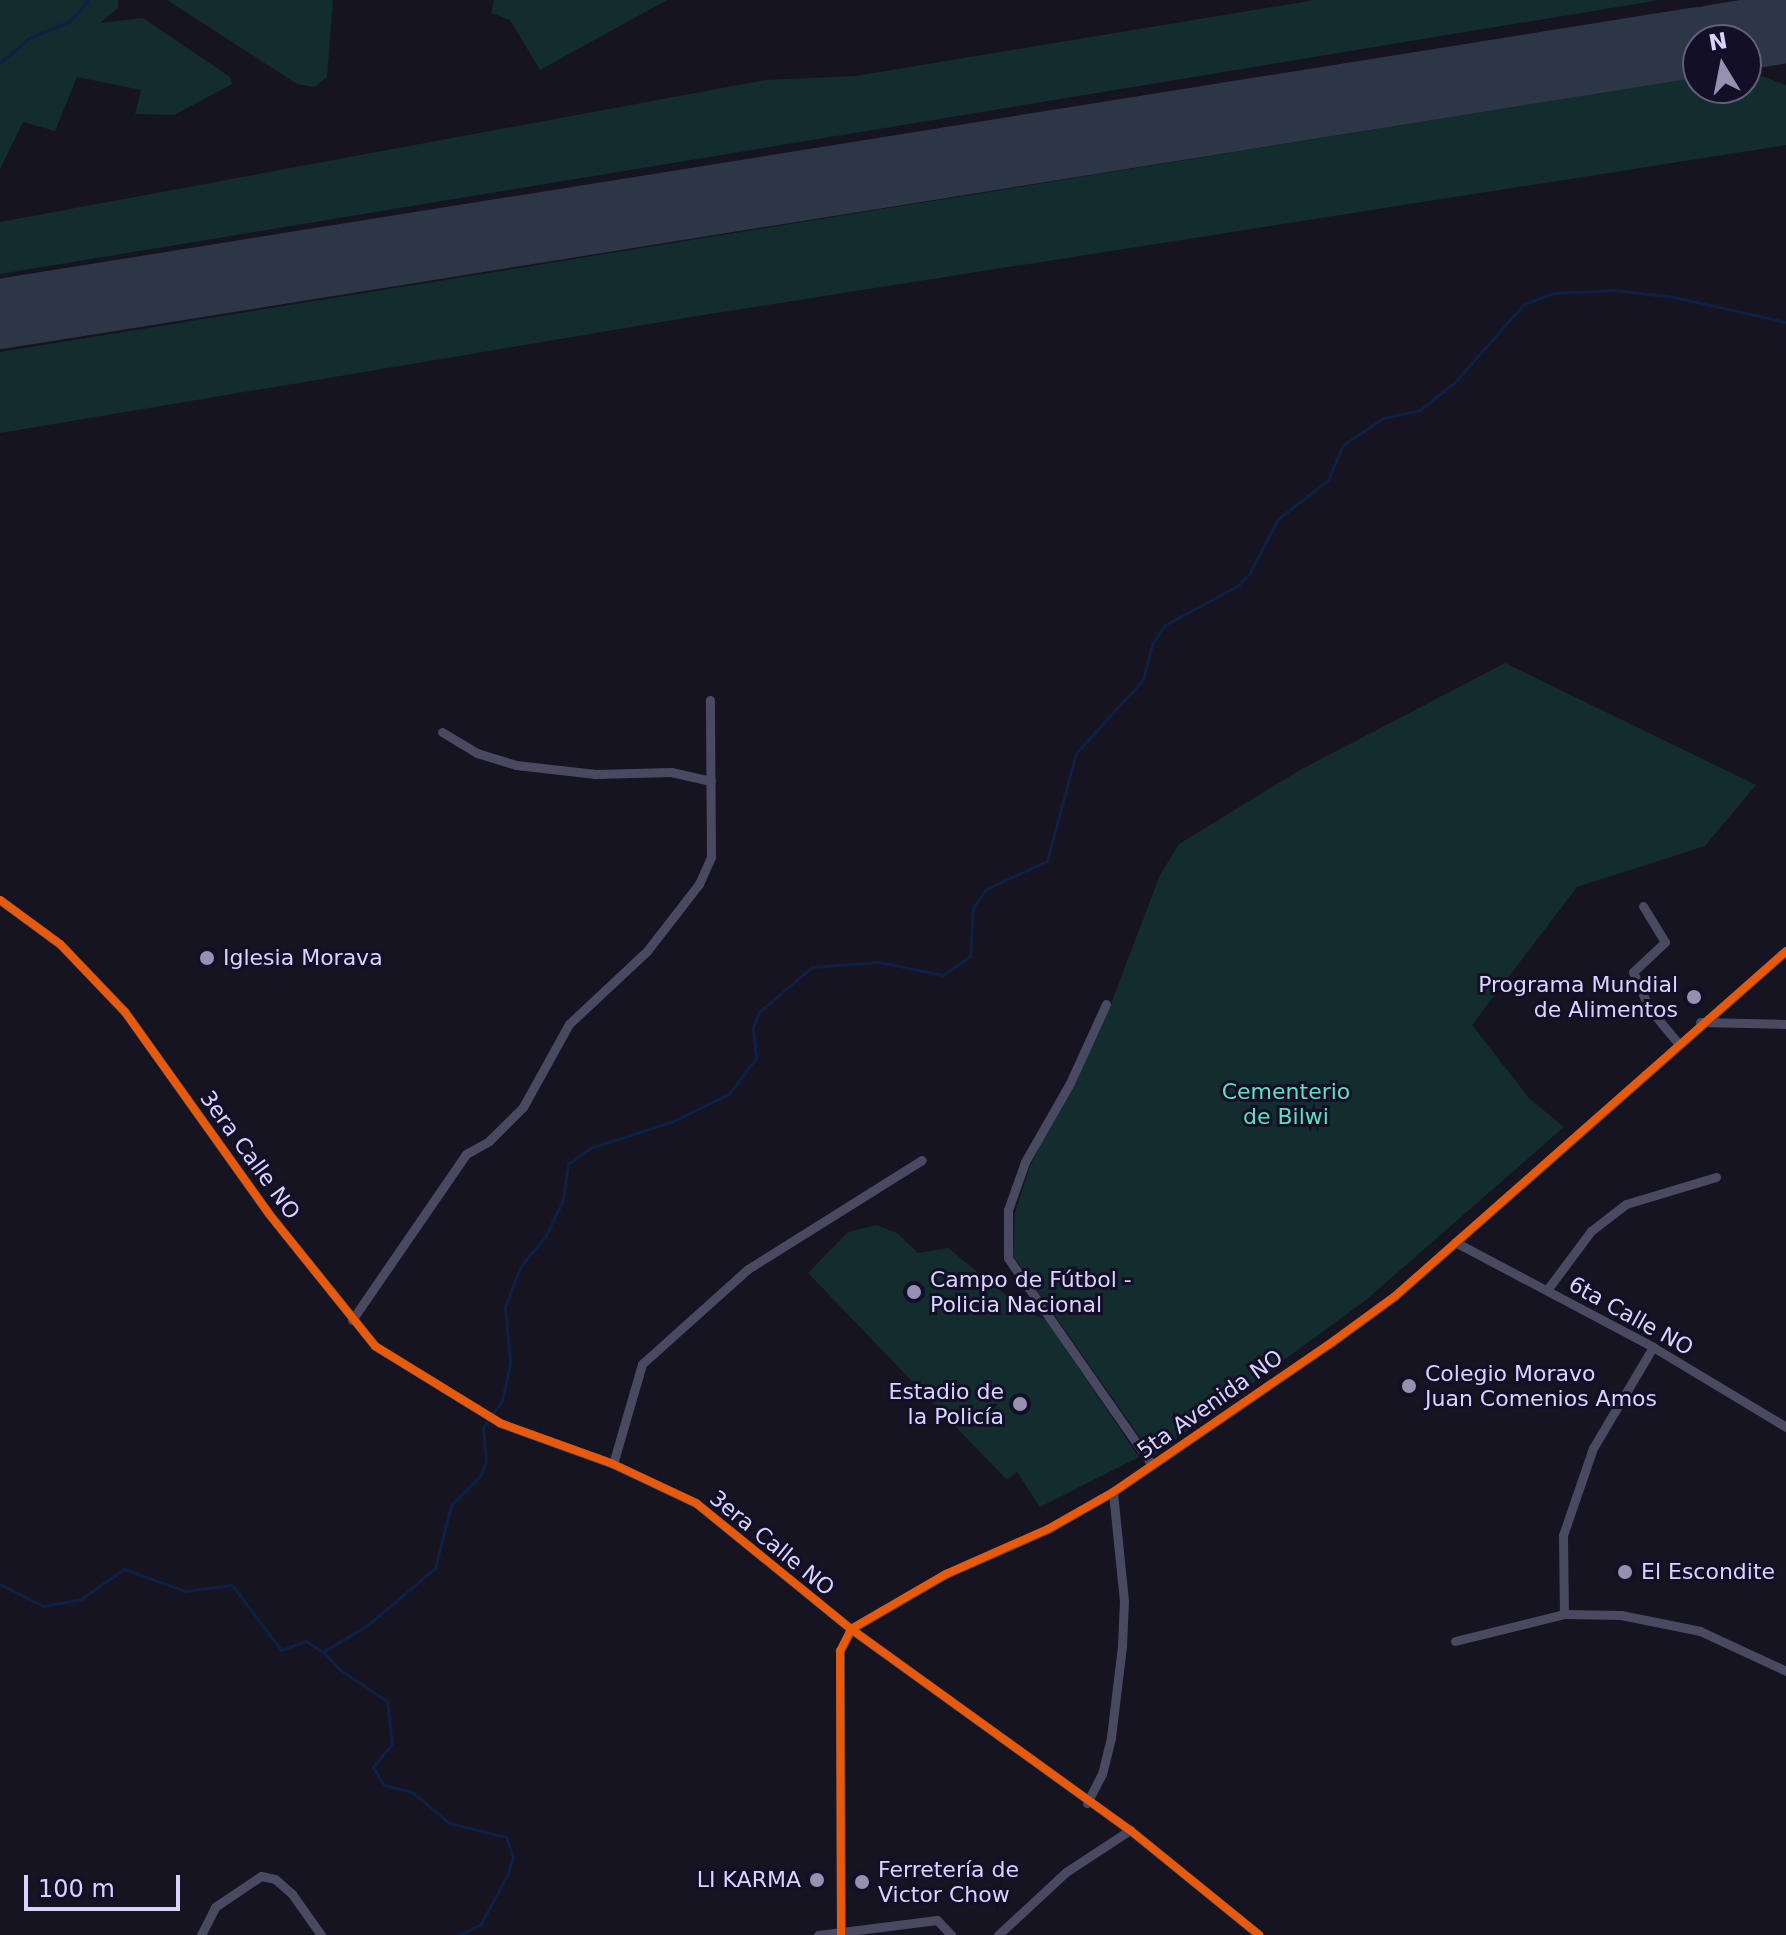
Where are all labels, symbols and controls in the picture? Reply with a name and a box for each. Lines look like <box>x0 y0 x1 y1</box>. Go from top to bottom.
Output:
north arrow <box>1682 24 1762 104</box>
text: N <box>1707 28 1729 56</box>
place label: Iglesia Morava <box>223 945 383 971</box>
marker: Iglesia Morava <box>198 949 216 967</box>
place label: Programa Mundial de Alimentos <box>1478 971 1678 1022</box>
marker: Programa Mundial de Alimentos <box>1685 988 1703 1006</box>
park label: Cementerio de Bilwi <box>1222 1078 1350 1130</box>
street label: 3era Calle NO <box>195 1086 305 1224</box>
place label: Campo de Fútbol - Policia Nacional <box>930 1266 1132 1318</box>
street label: 6ta Calle NO <box>1564 1271 1698 1361</box>
marker: Campo de Fútbol - Policia Nacional <box>905 1283 923 1301</box>
street label: 5ta Avenida NO <box>1132 1344 1288 1464</box>
place label: Colegio Moravo Juan Comenios Amos <box>1425 1360 1657 1412</box>
marker: Colegio Moravo Juan Comenios Amos <box>1400 1377 1418 1395</box>
place label: Estadio de la Policía <box>888 1378 1004 1430</box>
marker: Estadio de la Policía <box>1011 1395 1029 1413</box>
street label: 3era Calle NO <box>704 1485 840 1601</box>
place label: El Escondite <box>1641 1559 1775 1585</box>
marker: El Escondite <box>1616 1563 1634 1581</box>
place label: Ferretería de Victor Chow <box>878 1856 1019 1908</box>
scale bar <box>28 1859 184 1909</box>
place label: LI KARMA <box>697 1867 801 1893</box>
marker: LI KARMA <box>808 1871 826 1889</box>
marker: Ferretería de Victor Chow <box>853 1873 871 1891</box>
text: 100 m <box>38 1875 115 1903</box>

